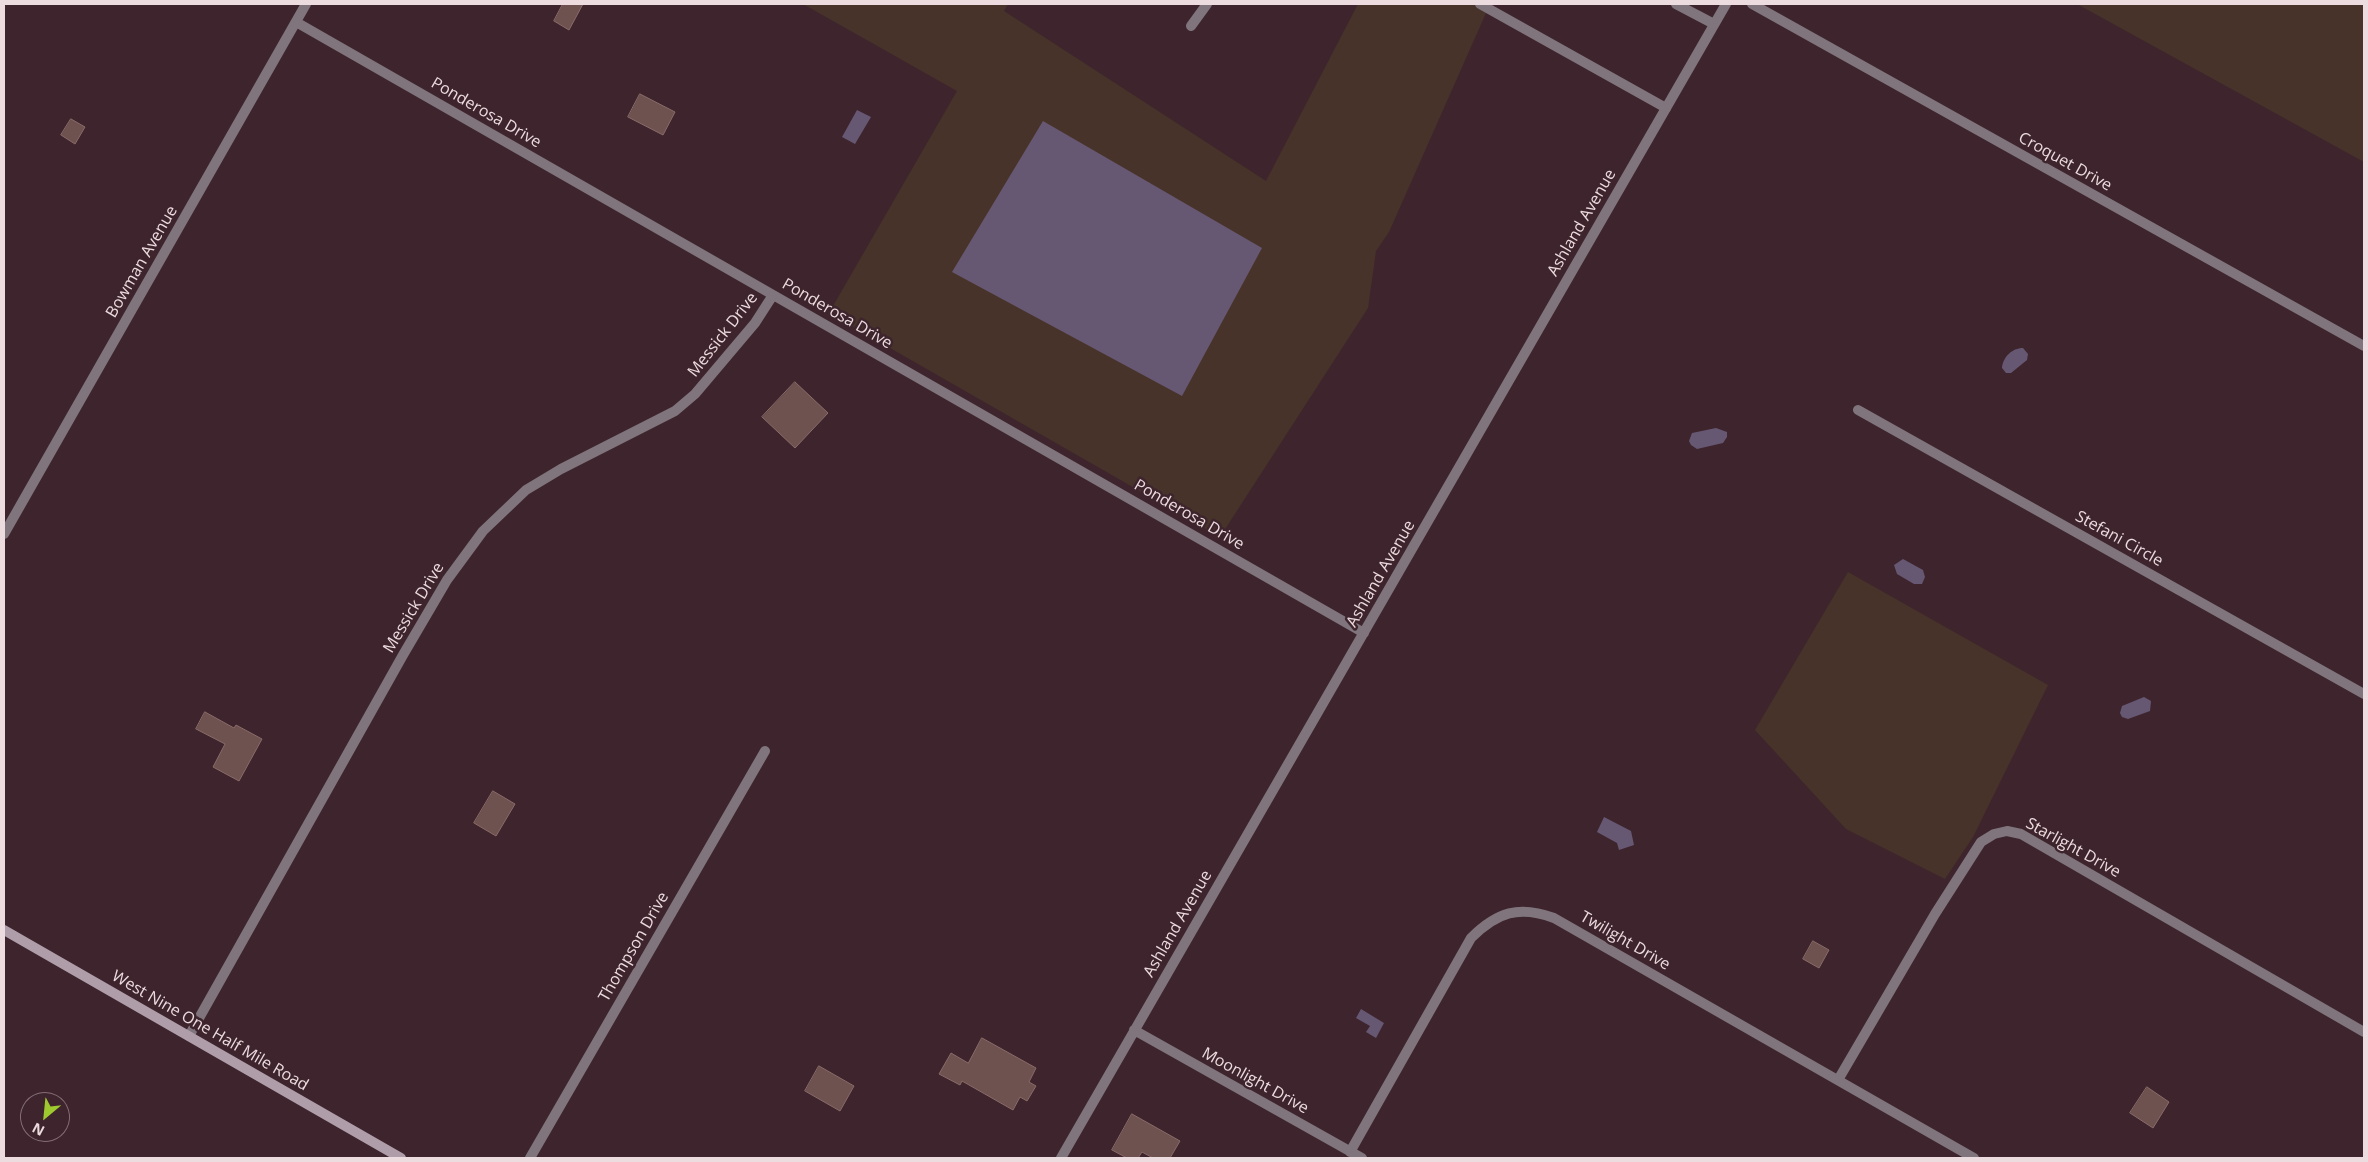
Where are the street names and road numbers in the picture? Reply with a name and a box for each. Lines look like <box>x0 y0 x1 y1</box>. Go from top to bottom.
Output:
street label: Ponderosa Drive <box>428 74 544 152</box>
street label: Croquet Drive <box>2015 128 2115 196</box>
street label: Ashland Avenue <box>1544 166 1620 280</box>
street label: Bowman Avenue <box>102 203 182 321</box>
street label: Ponderosa Drive <box>779 275 895 353</box>
street label: Messick Drive <box>684 289 762 381</box>
street label: Ponderosa Drive <box>1131 476 1247 554</box>
street label: Stefani Circle <box>2072 507 2166 571</box>
street label: Ashland Avenue <box>1343 517 1419 631</box>
street label: Messick Drive <box>379 559 449 657</box>
street label: Starlight Drive <box>2022 814 2124 882</box>
street label: Ashland Avenue <box>1140 867 1216 981</box>
street label: Thompson Drive <box>595 889 673 1005</box>
street label: Twilight Drive <box>1577 907 1673 975</box>
street label: West Nine One Half Mile Road <box>108 967 312 1095</box>
street label: Moonlight Drive <box>1198 1044 1312 1118</box>

